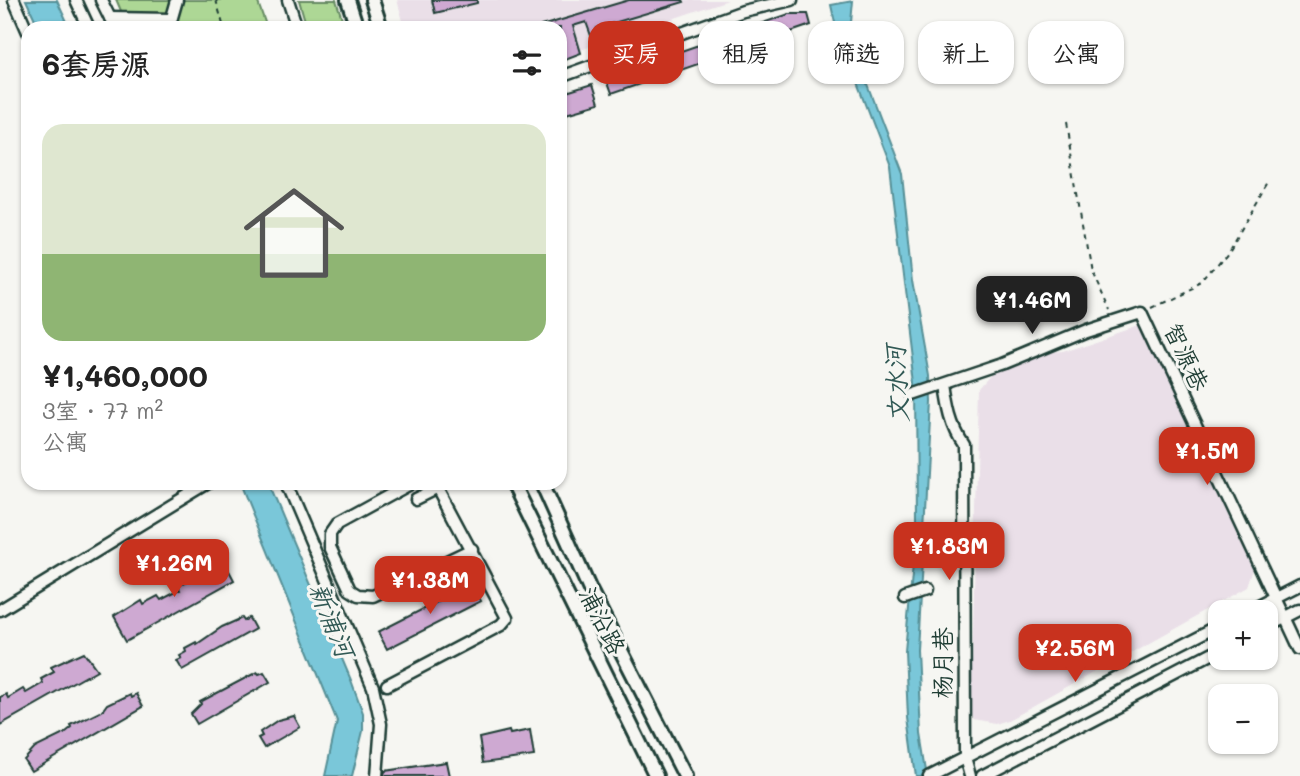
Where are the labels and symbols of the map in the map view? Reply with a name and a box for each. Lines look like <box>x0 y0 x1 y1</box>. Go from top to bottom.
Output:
pin: ¥1.46M <box>975 276 1089 336</box>
street label: 智源巷 <box>1158 317 1217 396</box>
water label: 文水河 <box>877 340 915 424</box>
pin: ¥1.5M <box>1158 428 1256 487</box>
pin: ¥1.83M <box>892 522 1006 582</box>
pin: ¥1.26M <box>117 540 231 599</box>
pin: ¥1.38M <box>373 556 487 616</box>
water label: 新浦河 <box>303 577 365 666</box>
street label: 浦沿路 <box>573 581 633 659</box>
pin: ¥2.56M <box>1018 624 1132 684</box>
street label: 杨月巷 <box>926 627 957 699</box>

